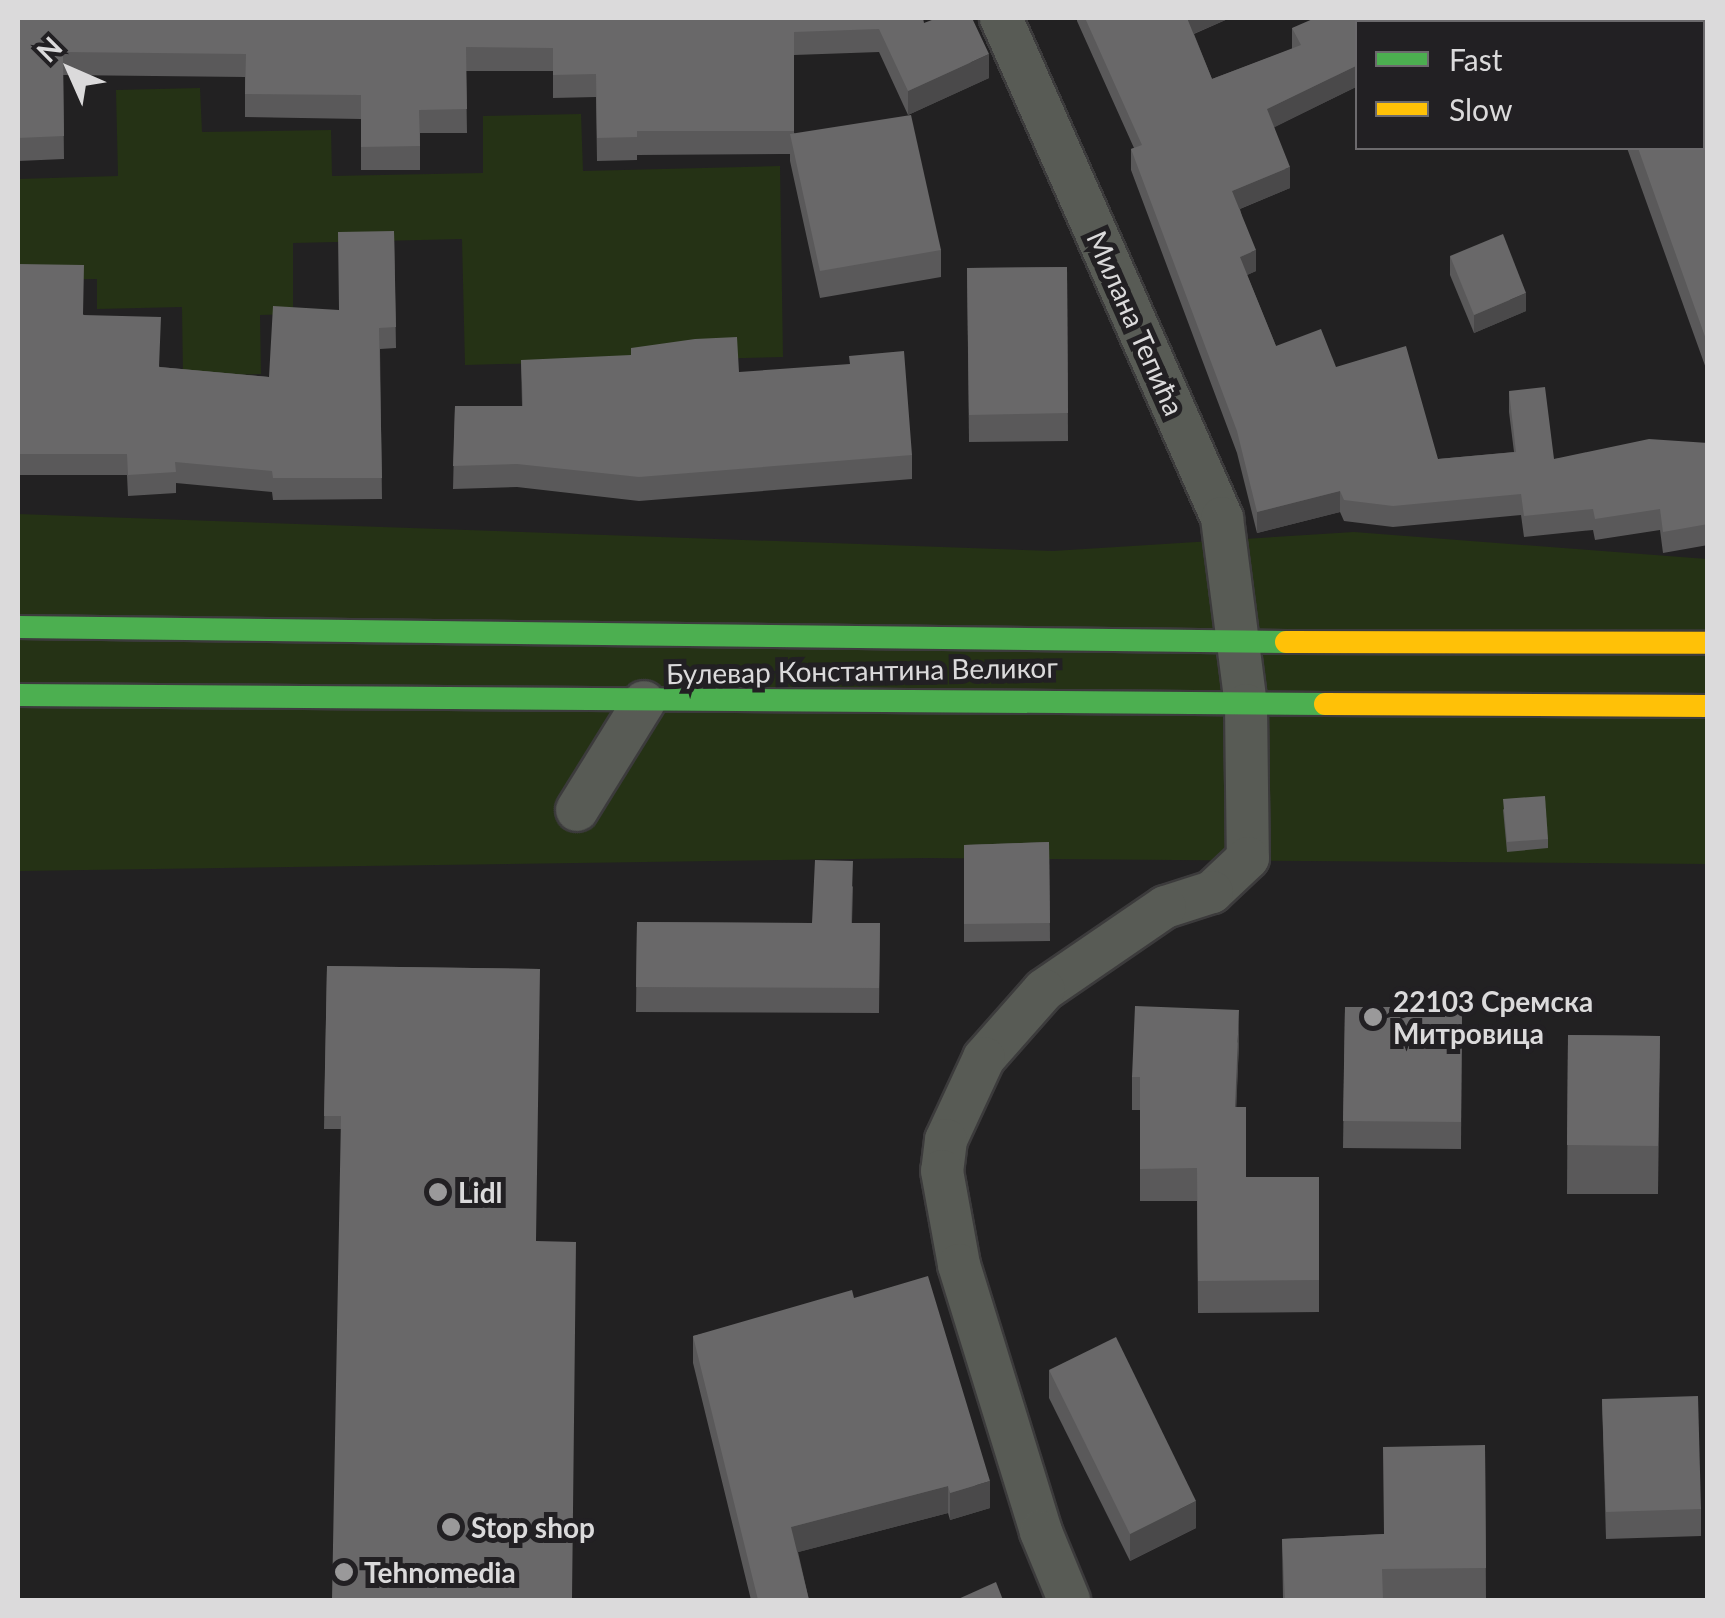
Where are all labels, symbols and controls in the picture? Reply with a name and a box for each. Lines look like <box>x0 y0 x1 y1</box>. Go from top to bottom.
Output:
north arrow <box>20 20 120 120</box>
legend <box>1355 20 1705 150</box>
text: N <box>29 29 68 68</box>
text: Fast <box>1449 41 1503 77</box>
text: Slow <box>1449 91 1512 127</box>
street label: Милана Тепића <box>1080 226 1192 420</box>
street label: Булевар Константина Великог <box>666 650 1058 690</box>
place label: 22103 Сремска Митровица <box>1393 984 1593 1050</box>
marker: 22103 Сремска Митровица <box>1362 1006 1384 1028</box>
place label: Lidl <box>458 1175 503 1209</box>
marker: Lidl <box>427 1181 449 1203</box>
place label: Stop shop <box>471 1510 595 1544</box>
marker: Stop shop <box>440 1516 462 1538</box>
place label: Tehnomedia <box>364 1555 516 1589</box>
marker: Tehnomedia <box>333 1561 355 1583</box>

